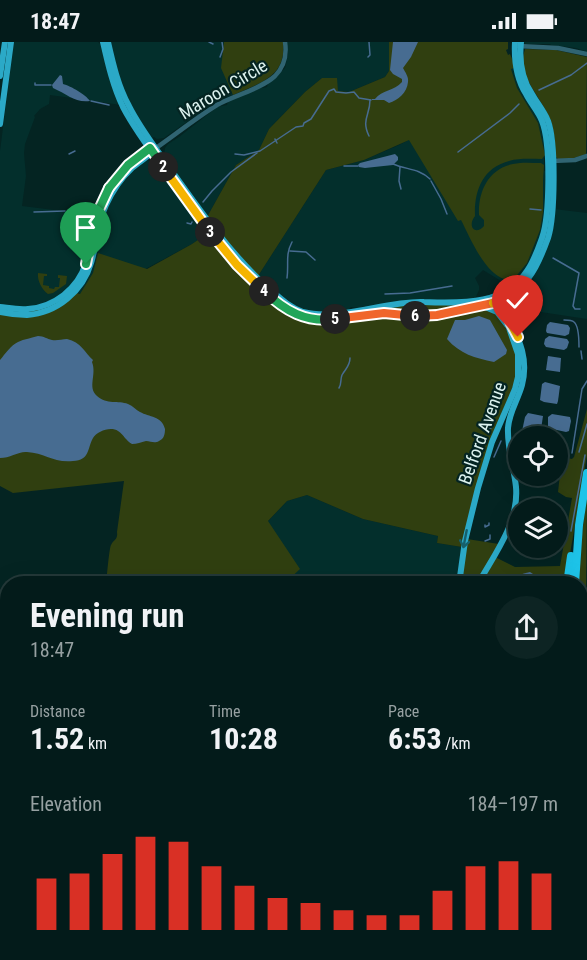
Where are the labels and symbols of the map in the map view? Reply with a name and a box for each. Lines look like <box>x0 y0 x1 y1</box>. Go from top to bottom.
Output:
street label: Maroon Circle <box>175 55 271 123</box>
pin: 2 <box>148 152 178 182</box>
pin <box>60 202 111 264</box>
pin: 3 <box>195 217 225 247</box>
pin <box>492 275 543 337</box>
pin: 4 <box>249 276 279 306</box>
pin: 6 <box>400 301 430 331</box>
pin: 5 <box>320 304 350 334</box>
street label: Belford Avenue <box>454 379 510 487</box>
one-way arrow <box>459 529 470 549</box>

